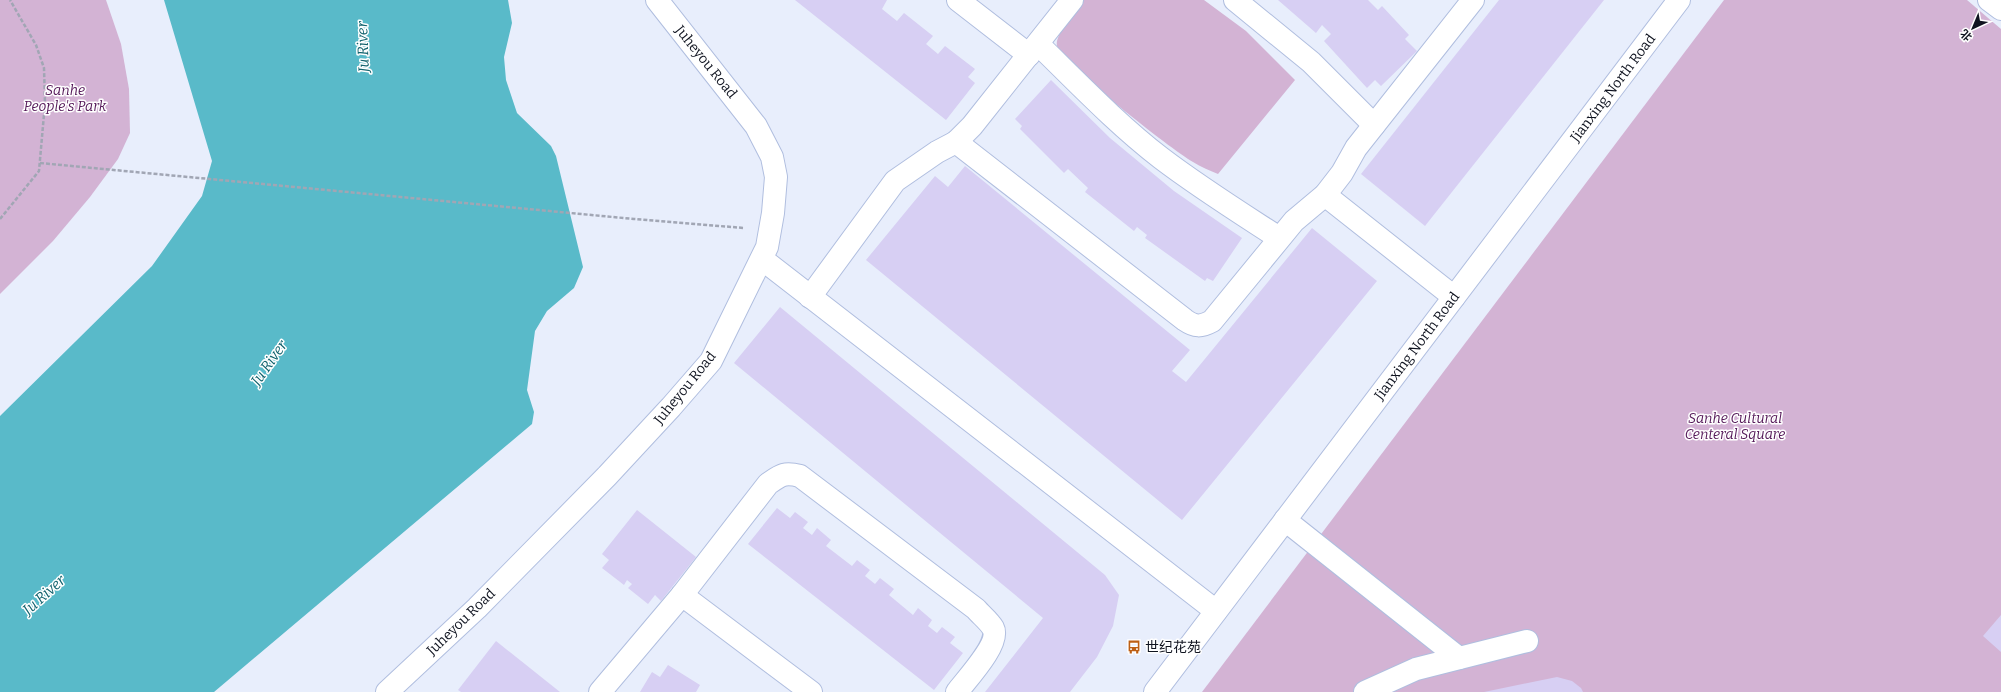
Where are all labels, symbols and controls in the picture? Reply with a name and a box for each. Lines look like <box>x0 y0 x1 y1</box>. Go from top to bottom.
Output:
north arrow <box>1953 8 1993 48</box>
water label: Ju River <box>353 20 373 75</box>
street label: Juheyou Road <box>671 21 741 102</box>
text: 北 <box>1958 26 1975 43</box>
street label: Jianxing North Road <box>1566 31 1659 146</box>
park label: Sanhe People's Park <box>24 82 107 115</box>
street label: Jianxing North Road <box>1370 289 1463 404</box>
water label: Ju River <box>246 336 292 391</box>
street label: Juheyou Road <box>650 348 720 429</box>
park label: Sanhe Cultural Centeral Square <box>1685 410 1785 443</box>
water label: Ju River <box>18 571 70 620</box>
street label: Juheyou Road <box>422 585 499 660</box>
bus stop icon: 世纪花苑 <box>1126 639 1142 655</box>
place label: 世纪花苑 <box>1145 639 1201 656</box>

